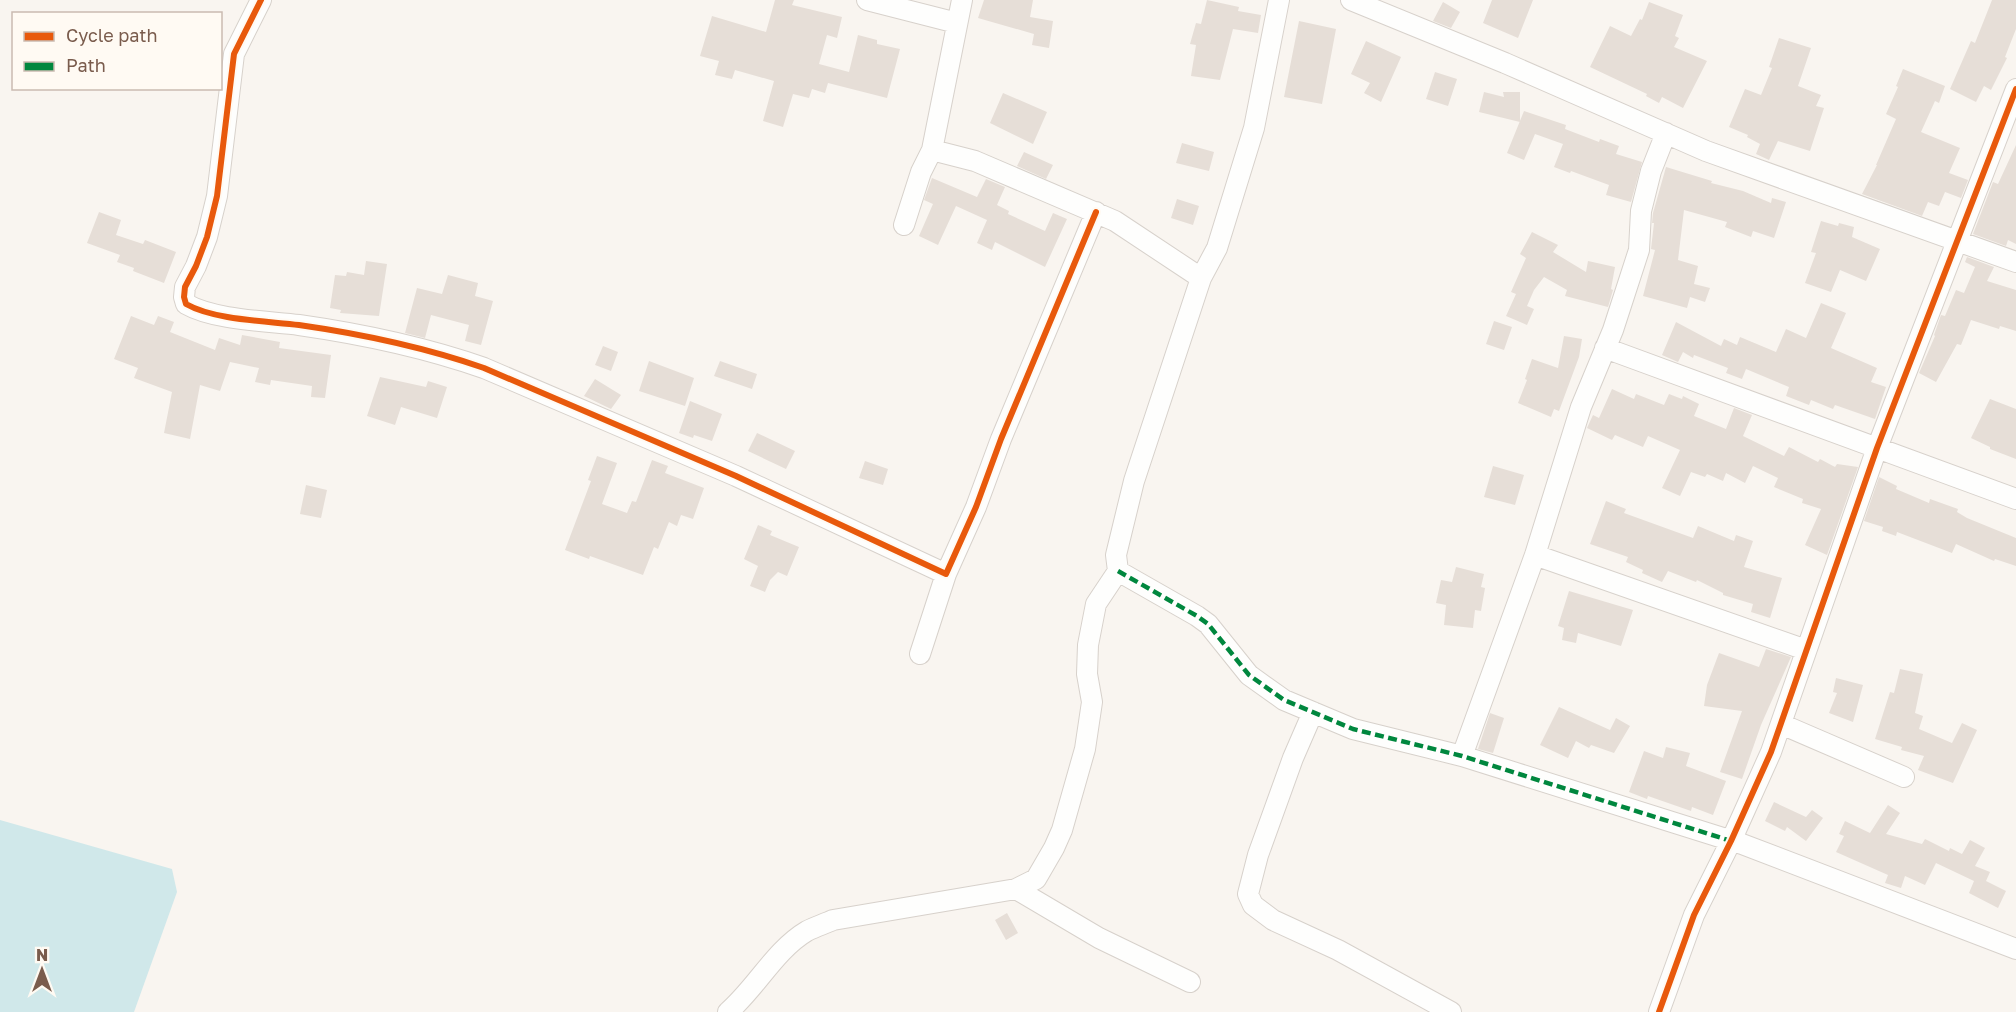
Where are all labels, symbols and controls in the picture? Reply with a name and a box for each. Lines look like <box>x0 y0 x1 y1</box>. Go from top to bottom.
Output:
legend <box>12 12 222 90</box>
text: Cycle path <box>66 24 158 46</box>
text: Path <box>66 54 106 76</box>
north arrow <box>12 940 72 1000</box>
text: N <box>36 945 48 965</box>

